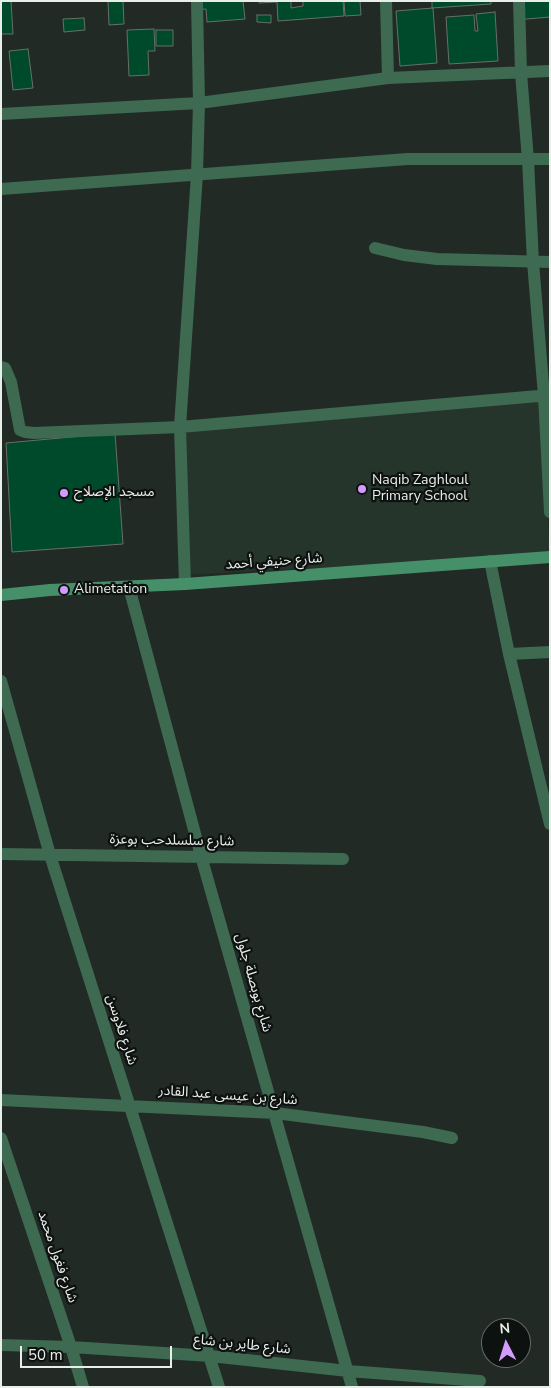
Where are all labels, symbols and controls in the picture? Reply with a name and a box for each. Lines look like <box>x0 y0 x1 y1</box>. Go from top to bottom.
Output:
place label: Naqib Zaghloul Primary School <box>372 473 468 506</box>
marker: Naqib Zaghloul Primary School <box>356 483 368 495</box>
place label: مسجد اﻹصلاح <box>74 485 155 501</box>
marker: مسجد اﻹصلاح <box>58 487 70 499</box>
street label: شارع حنيفي أحمد <box>225 550 323 574</box>
place label: Alimetation <box>74 582 147 598</box>
marker: Alimetation <box>58 584 70 596</box>
street label: شارع سلسلدحب بوعزة <box>109 832 235 850</box>
street label: شارع بوبصلة جلول <box>231 932 275 1034</box>
street label: شارع فلاوسن <box>102 993 140 1067</box>
street label: شارع بن عيسى عبد القادر <box>158 1083 298 1109</box>
street label: شارع فغول محمد <box>33 1209 81 1305</box>
north arrow <box>481 1318 531 1368</box>
text: N <box>499 1319 511 1338</box>
street label: شارع طاير بن شاع <box>193 1332 291 1358</box>
scale bar <box>22 1336 175 1368</box>
text: 50 m <box>28 1345 63 1365</box>

